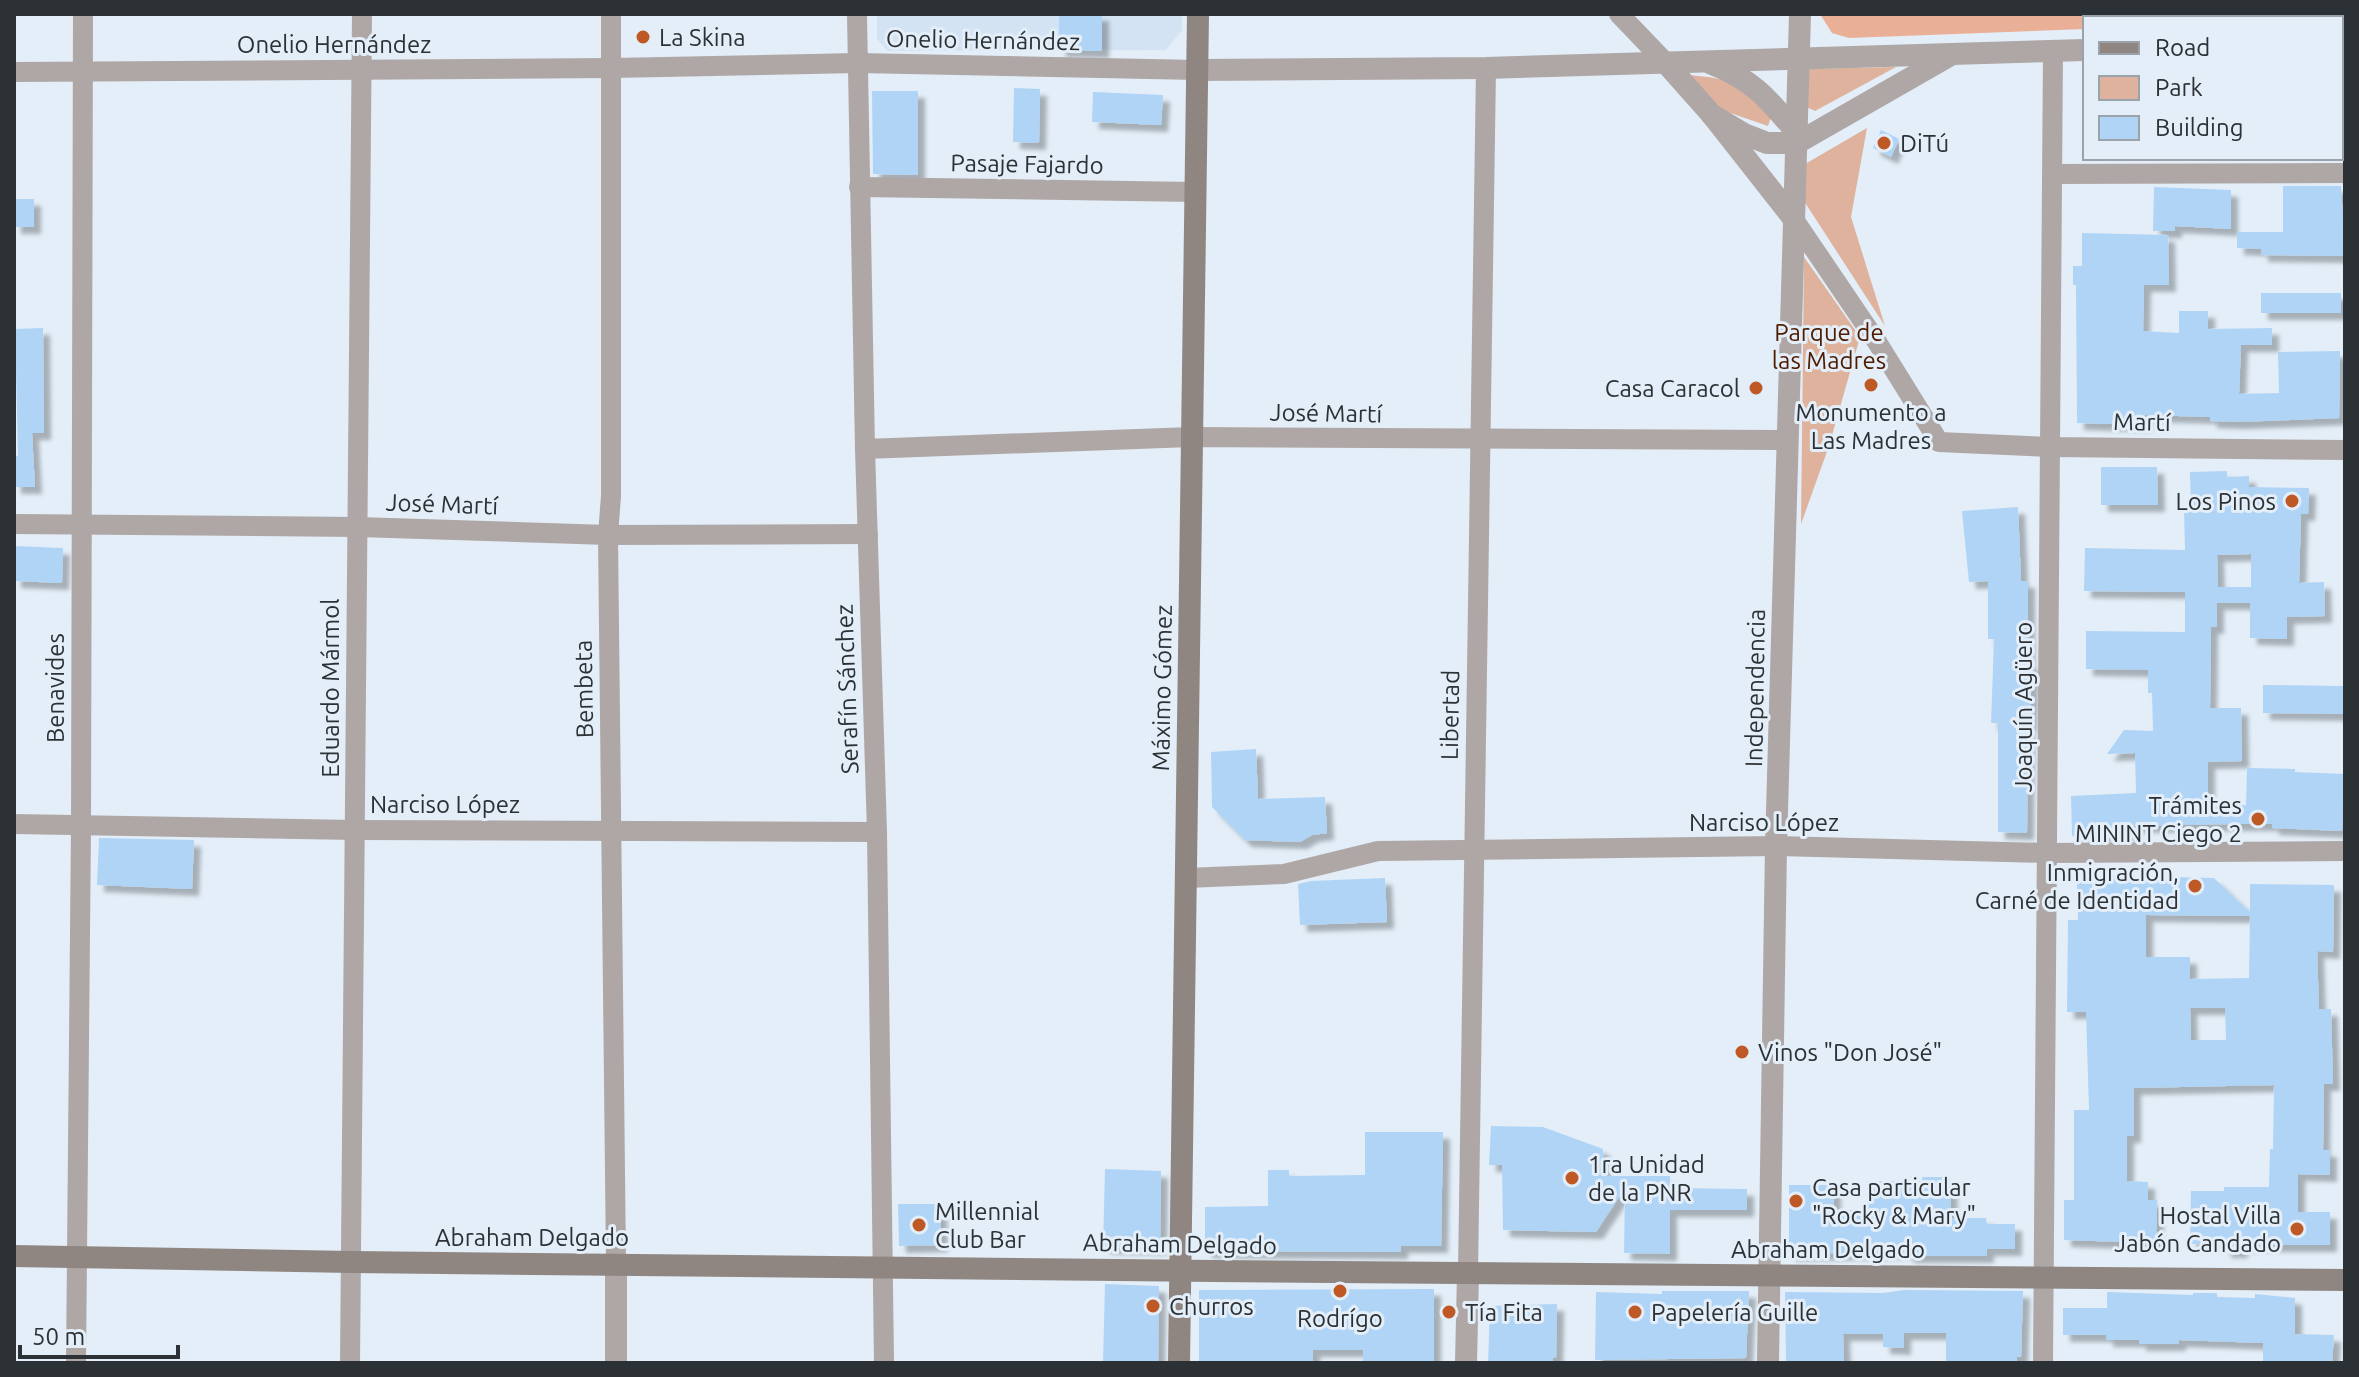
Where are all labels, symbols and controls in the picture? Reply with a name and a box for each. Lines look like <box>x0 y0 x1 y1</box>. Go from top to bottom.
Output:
legend <box>2083 16 2343 160</box>
place label: La Skina <box>659 24 746 51</box>
street label: Onelio Hernández <box>886 25 1080 55</box>
marker: La Skina <box>634 28 652 46</box>
street label: Onelio Hernández <box>237 31 431 58</box>
text: Road <box>2155 34 2210 61</box>
text: Park <box>2155 74 2203 101</box>
text: Building <box>2155 114 2243 141</box>
place label: DiTú <box>1900 130 1949 157</box>
marker: DiTú <box>1875 134 1893 152</box>
street label: Pasaje Fajardo <box>950 149 1104 179</box>
park label: Parque de las Madres <box>1772 319 1886 374</box>
place label: Casa Caracol <box>1605 375 1740 402</box>
marker: Monumento a Las Madres <box>1862 376 1880 394</box>
marker: Casa Caracol <box>1747 379 1765 397</box>
street label: José Martí <box>1269 399 1384 428</box>
place label: Monumento a Las Madres <box>1795 399 1947 454</box>
street label: Martí <box>2113 408 2172 436</box>
place label: Los Pinos <box>2175 488 2276 515</box>
street label: José Martí <box>385 489 500 519</box>
marker: Los Pinos <box>2283 492 2301 510</box>
street label: Eduardo Mármol <box>317 598 344 778</box>
street label: Serafín Sánchez <box>831 604 863 774</box>
street label: Máximo Gómez <box>1147 605 1177 771</box>
street label: Independencia <box>1740 609 1770 767</box>
street label: Joaquín Agüero <box>2010 622 2037 792</box>
street label: Benavides <box>42 633 69 743</box>
street label: Bembeta <box>570 640 598 738</box>
street label: Libertad <box>1436 670 1464 760</box>
street label: Narciso López <box>370 791 520 818</box>
place label: Trámites MININT Ciego 2 <box>2075 792 2242 847</box>
street label: Narciso López <box>1689 809 1839 836</box>
marker: Trámites MININT Ciego 2 <box>2249 810 2267 828</box>
place label: Inmigración, Carné de Identidad <box>1975 859 2179 914</box>
marker: Inmigración, Carné de Identidad <box>2186 877 2204 895</box>
place label: Vinos "Don José" <box>1758 1039 1942 1066</box>
marker: Vinos "Don José" <box>1733 1043 1751 1061</box>
place label: 1ra Unidad de la PNR <box>1588 1151 1705 1206</box>
marker: 1ra Unidad de la PNR <box>1563 1169 1581 1187</box>
place label: Casa particular "Rocky & Mary" <box>1812 1174 1976 1229</box>
marker: Casa particular "Rocky & Mary" <box>1787 1192 1805 1210</box>
place label: Millennial Club Bar <box>935 1198 1039 1253</box>
place label: Hostal Villa Jabón Candado <box>2114 1202 2281 1257</box>
marker: Millennial Club Bar <box>910 1216 928 1234</box>
marker: Hostal Villa Jabón Candado <box>2288 1220 2306 1238</box>
street label: Abraham Delgado <box>435 1224 629 1251</box>
street label: Abraham Delgado <box>1083 1229 1277 1259</box>
street label: Abraham Delgado <box>1731 1236 1925 1263</box>
marker: Rodrígo <box>1331 1282 1349 1300</box>
place label: Churros <box>1169 1293 1254 1320</box>
marker: Churros <box>1144 1297 1162 1315</box>
place label: Tía Fita <box>1465 1299 1543 1326</box>
place label: Papelería Guille <box>1651 1299 1818 1326</box>
marker: Tía Fita <box>1440 1303 1458 1321</box>
marker: Papelería Guille <box>1626 1303 1644 1321</box>
place label: Rodrígo <box>1297 1305 1383 1332</box>
scale bar <box>20 1309 178 1359</box>
text: 50 m <box>32 1323 85 1350</box>

